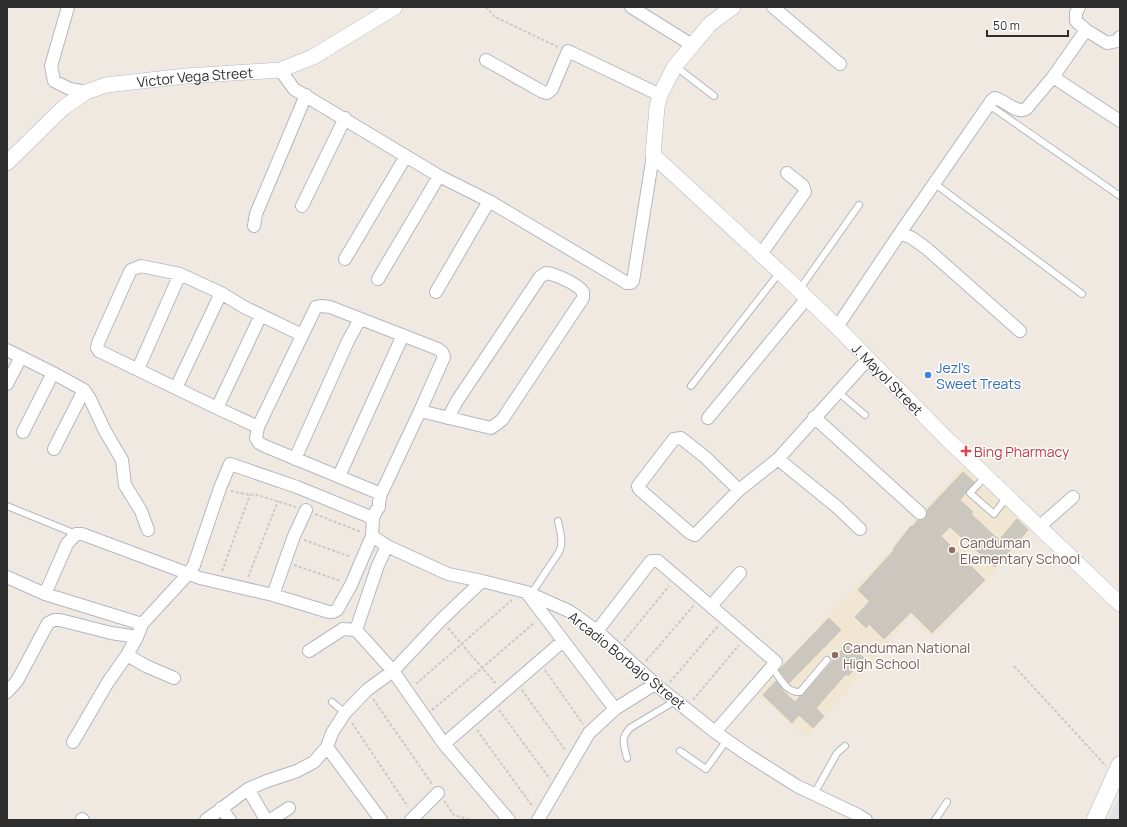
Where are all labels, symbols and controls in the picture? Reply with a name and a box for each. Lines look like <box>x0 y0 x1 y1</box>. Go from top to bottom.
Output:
scale bar <box>987 12 1068 38</box>
text: 50 m <box>993 17 1020 34</box>
street label: Victor Vega Street <box>136 62 254 91</box>
street label: J. Mayol Street <box>848 339 928 419</box>
place label: Jezl's Sweet Treats <box>936 358 1021 393</box>
marker: Jezl's Sweet Treats <box>923 370 933 380</box>
place label: Bing Pharmacy <box>974 442 1070 461</box>
marker: Bing Pharmacy <box>961 446 971 456</box>
place label: Canduman Elementary School <box>960 533 1080 568</box>
marker: Canduman Elementary School <box>947 545 957 555</box>
street label: Arcadio Borbajo Street <box>564 607 690 713</box>
place label: Canduman National High School <box>843 638 970 673</box>
marker: Canduman National High School <box>830 650 840 660</box>

